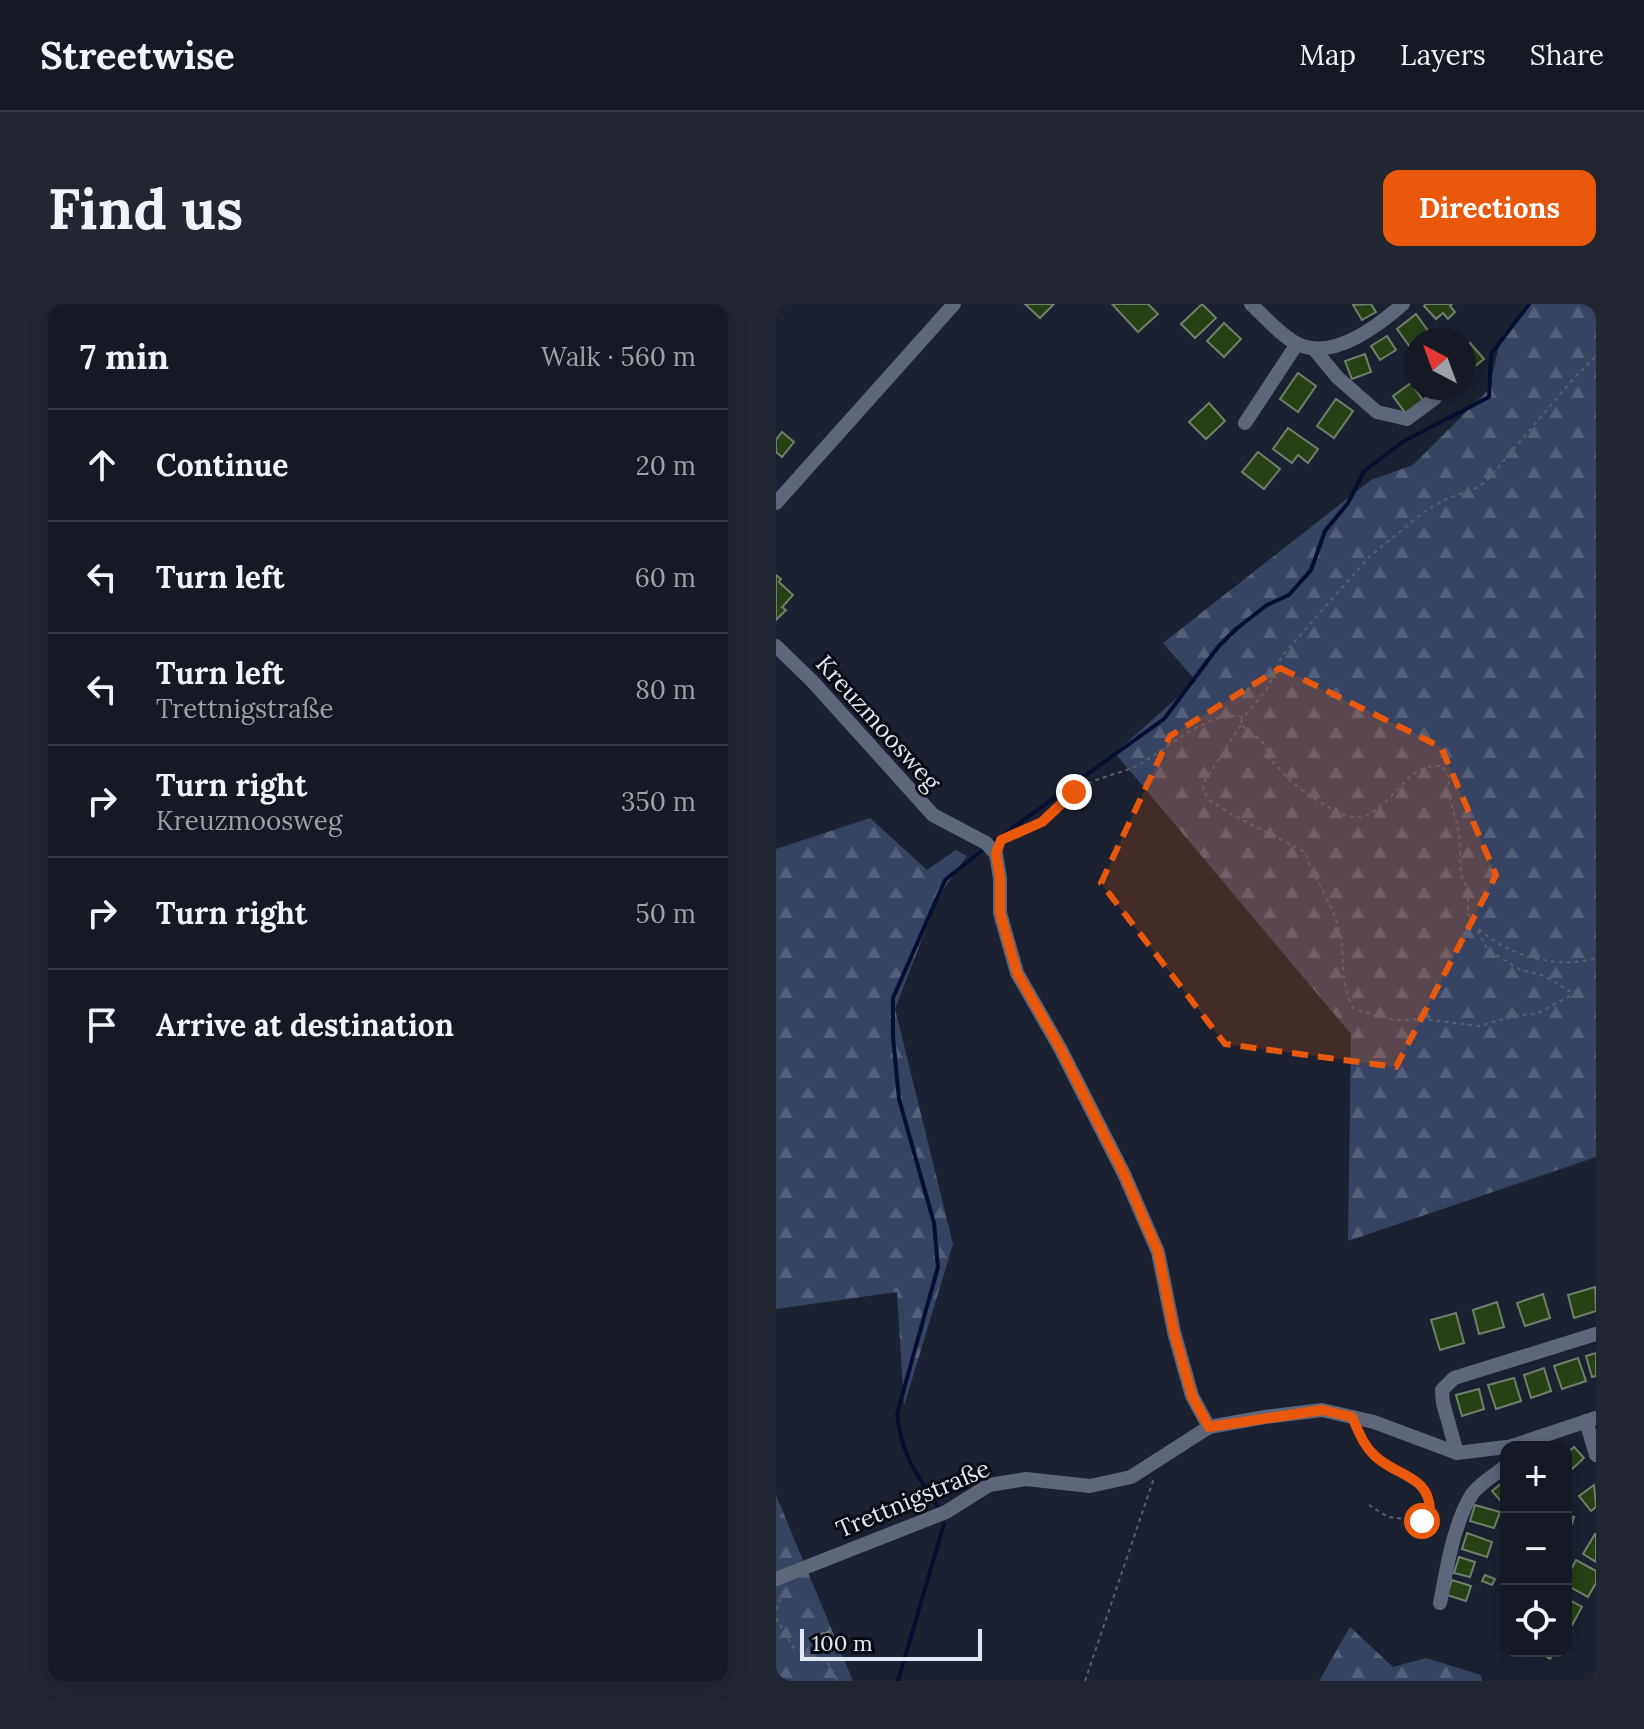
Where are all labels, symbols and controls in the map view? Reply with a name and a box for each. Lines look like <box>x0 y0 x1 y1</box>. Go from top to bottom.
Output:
text: Streetwise <box>40 31 235 79</box>
text: Map <box>1299 37 1356 73</box>
text: Layers <box>1400 37 1486 73</box>
text: Share <box>1530 37 1604 73</box>
button: Directions <box>1383 170 1596 246</box>
text: Find us <box>48 173 243 244</box>
north arrow <box>1404 328 1476 400</box>
text: 7 min <box>80 335 169 378</box>
text: Walk · 560 m <box>541 340 696 373</box>
icon: ahead <box>80 443 124 487</box>
text: Continue <box>156 446 288 484</box>
text: 20 m <box>636 449 696 482</box>
icon: left <box>80 555 124 599</box>
text: Turn left <box>156 558 284 596</box>
text: 60 m <box>635 561 696 594</box>
street label: Kreuzmoosweg <box>809 648 948 797</box>
text: Turn left <box>156 654 284 692</box>
icon: left <box>80 667 124 711</box>
text: 80 m <box>635 673 696 706</box>
text: Trettnigstraße <box>156 692 333 725</box>
text: Turn right <box>156 766 307 804</box>
route end <box>1056 774 1092 810</box>
icon: right <box>80 779 124 823</box>
text: 350 m <box>621 785 696 818</box>
text: Kreuzmoosweg <box>156 804 342 837</box>
icon: right <box>80 891 124 935</box>
text: Turn right <box>156 894 307 932</box>
text: 50 m <box>636 897 696 930</box>
icon: arrive <box>80 1003 124 1047</box>
text: Arrive at destination <box>156 1006 454 1044</box>
map controls <box>1500 1441 1572 1657</box>
button: + <box>1500 1441 1572 1513</box>
street label: Trettnigstraße <box>831 1452 994 1545</box>
route start <box>1404 1503 1440 1539</box>
button: − <box>1500 1513 1572 1585</box>
button: locate <box>1500 1585 1572 1657</box>
scale bar <box>800 1625 982 1661</box>
text: 100 m <box>812 1629 873 1657</box>

